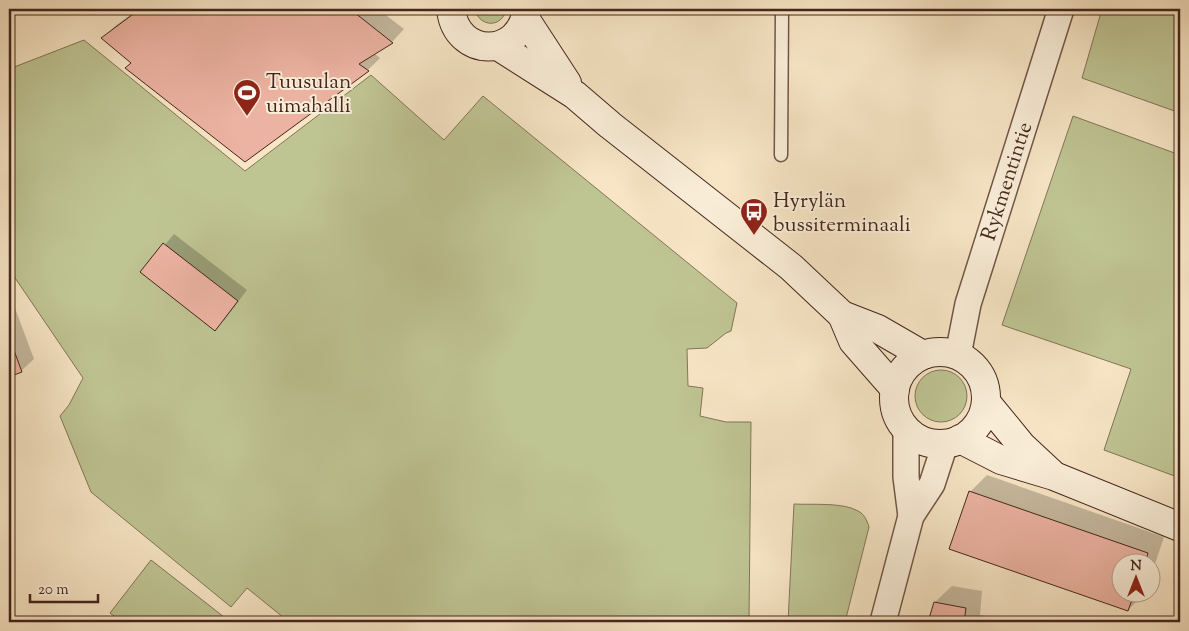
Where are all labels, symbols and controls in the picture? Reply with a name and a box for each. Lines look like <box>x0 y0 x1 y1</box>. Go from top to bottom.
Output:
place label: Tuusulan uimahalli <box>266 68 351 122</box>
sports icon: Tuusulan uimahalli <box>232 78 262 117</box>
street label: Rykmentintie <box>975 118 1041 245</box>
place label: Hyrylän bussiterminaali <box>773 187 911 241</box>
bus stop icon: Hyrylän bussiterminaali <box>739 197 769 236</box>
north arrow <box>1112 554 1162 604</box>
text: N <box>1130 557 1142 577</box>
scale bar <box>30 571 98 603</box>
text: 20 m <box>38 580 69 601</box>

